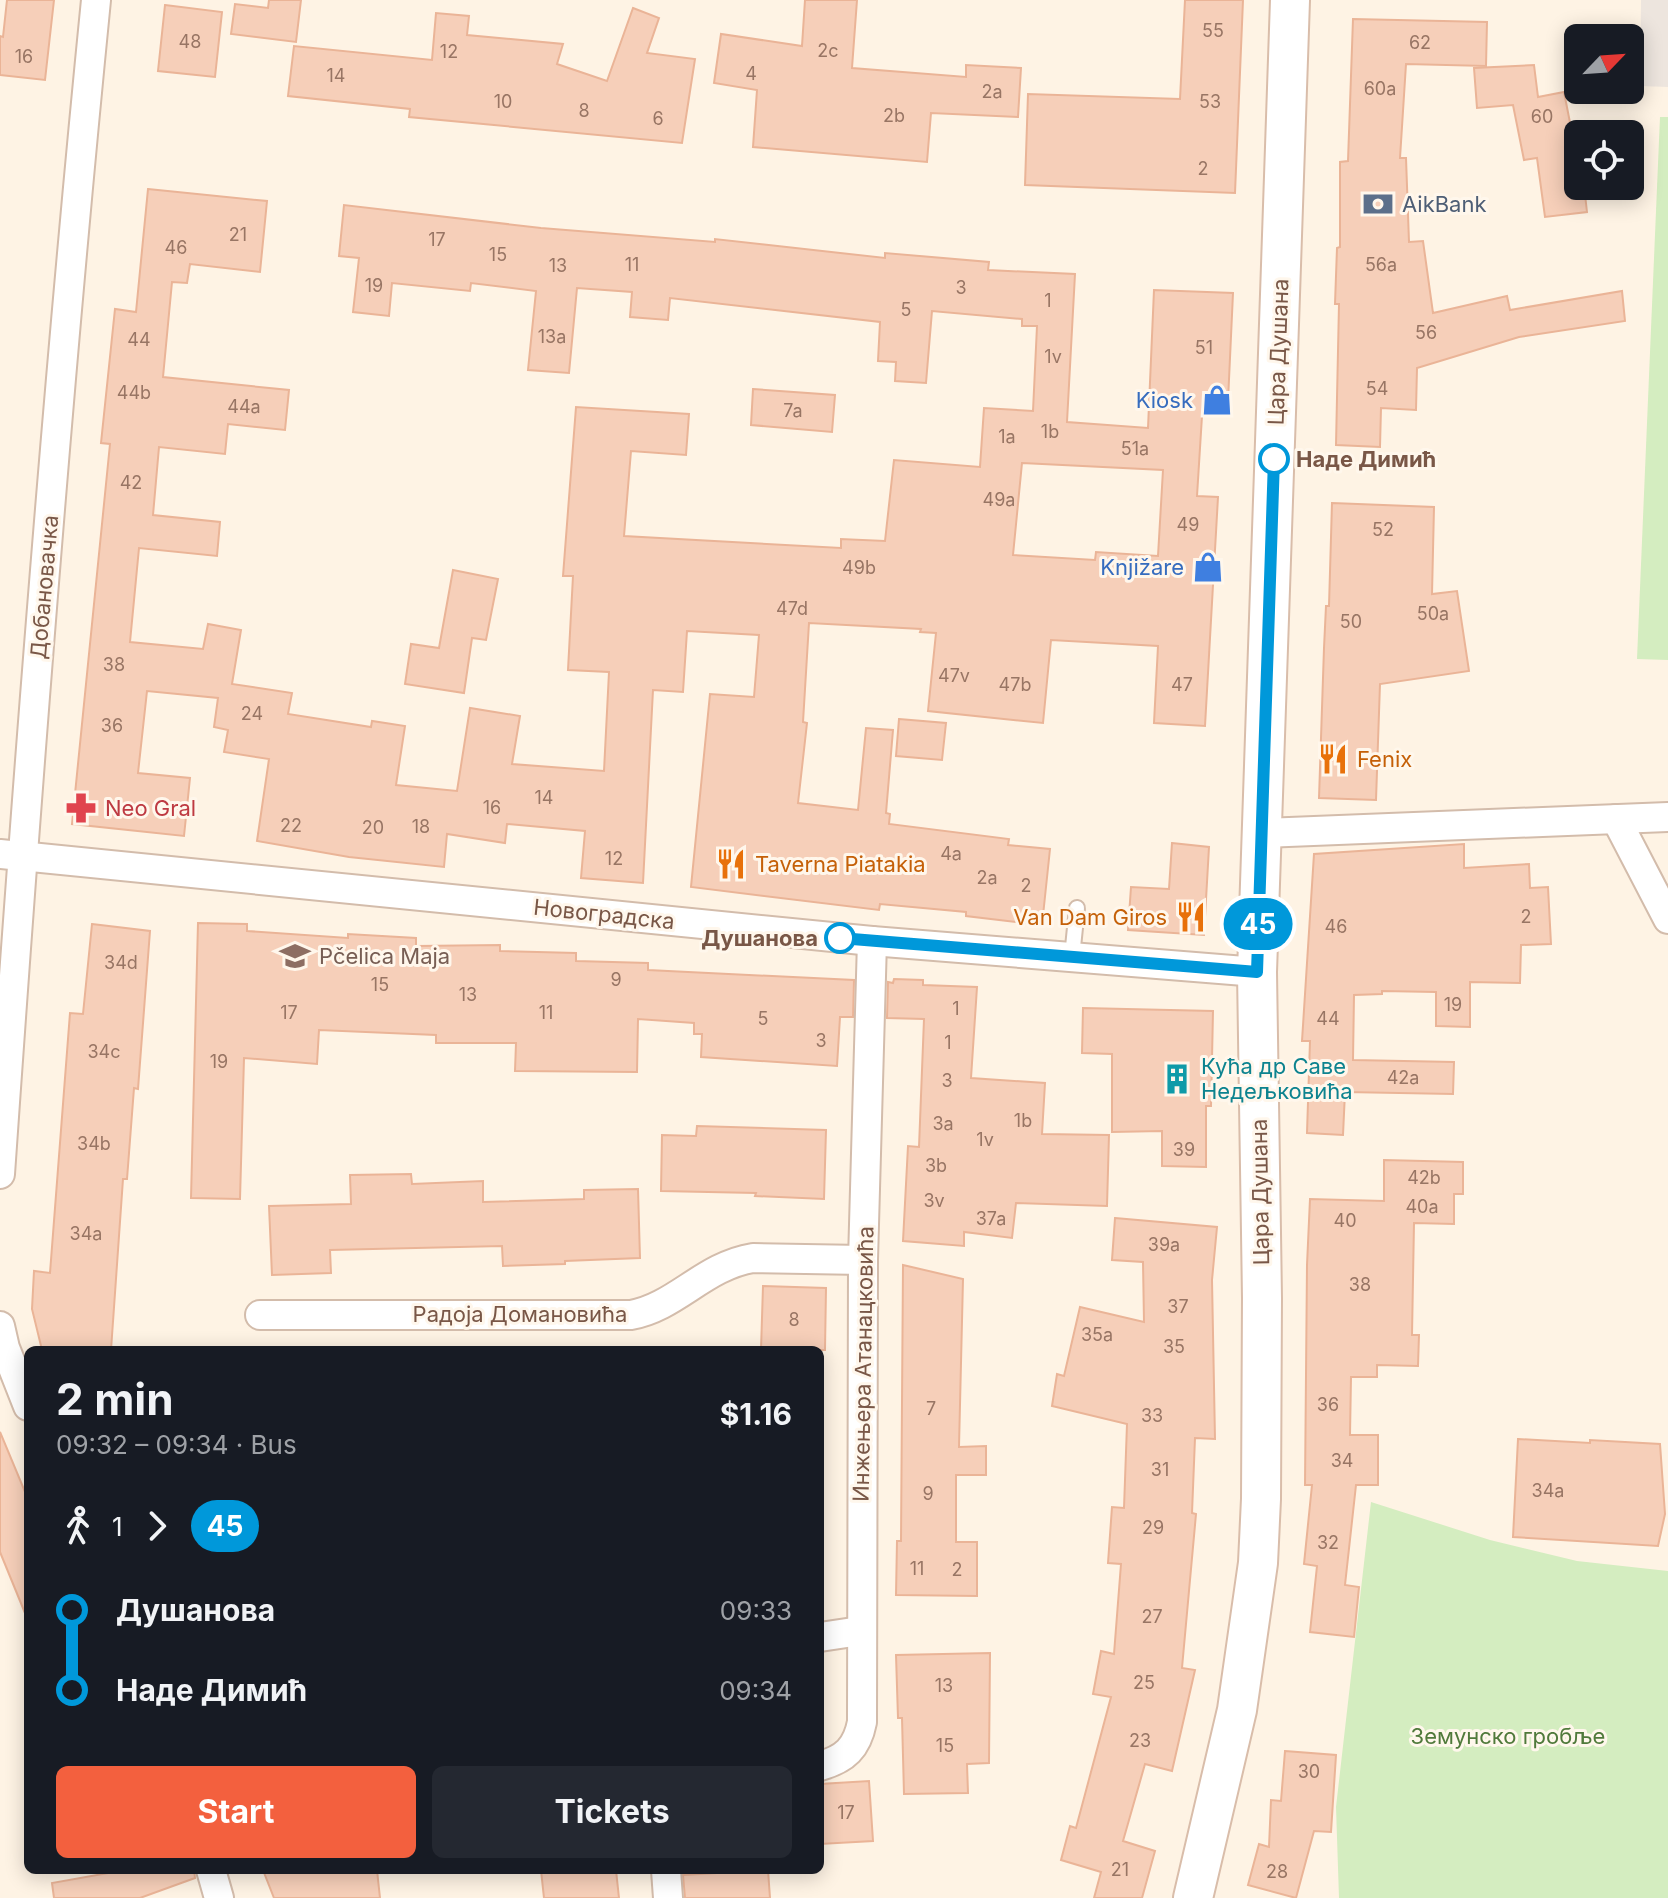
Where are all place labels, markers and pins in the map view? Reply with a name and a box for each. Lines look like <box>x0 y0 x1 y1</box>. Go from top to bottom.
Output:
bank icon: AikBank <box>1361 187 1395 221</box>
place label: AikBank <box>1402 191 1487 217</box>
shop icon: Kiosk <box>1200 383 1234 417</box>
place label: Kiosk <box>1136 387 1193 413</box>
marker: Наде Димић <box>1259 444 1289 474</box>
place label: Наде Димић <box>1296 446 1436 472</box>
shop icon: Knjižare <box>1191 550 1225 584</box>
place label: Knjižare <box>1100 554 1184 580</box>
restaurant icon: Fenix <box>1316 742 1350 776</box>
place label: Fenix <box>1357 746 1412 772</box>
pharmacy icon: Neo Gral <box>64 791 98 825</box>
place label: Neo Gral <box>105 795 196 821</box>
restaurant icon: Taverna Piatakia <box>714 847 748 881</box>
place label: Taverna Piatakia <box>755 851 926 877</box>
restaurant icon: Van Dam Giros <box>1174 900 1208 934</box>
place label: Van Dam Giros <box>1013 904 1167 930</box>
marker: Душанова <box>825 923 855 953</box>
place label: Душанова <box>701 925 818 951</box>
school or university icon: Pčelica Maja <box>278 939 312 973</box>
place label: Pčelica Maja <box>319 943 450 969</box>
place label: Кућа др Саве Недељковића <box>1201 1053 1353 1104</box>
building icon: Кућа др Саве Недељковића <box>1160 1062 1194 1096</box>

